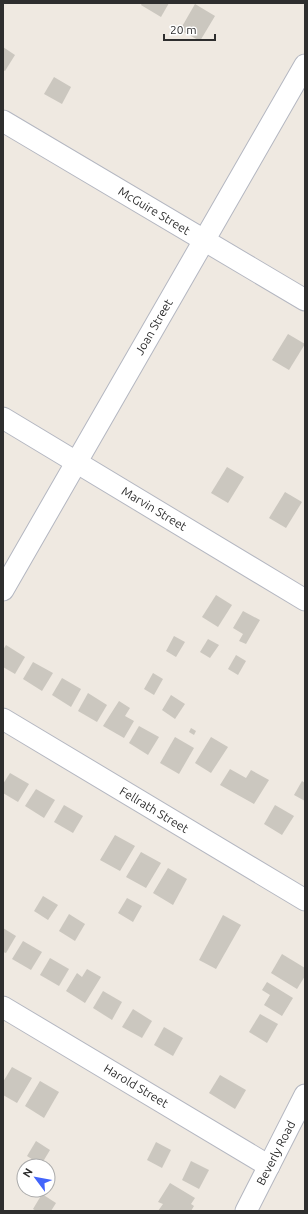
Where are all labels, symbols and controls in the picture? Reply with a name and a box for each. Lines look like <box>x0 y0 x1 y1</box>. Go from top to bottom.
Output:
scale bar <box>164 16 215 42</box>
text: 20 m <box>170 23 197 36</box>
street label: McGuire Street <box>116 184 193 237</box>
street label: Joan Street <box>132 296 175 357</box>
street label: Marvin Street <box>119 484 189 533</box>
street label: Fellrath Street <box>118 784 191 835</box>
street label: Harold Street <box>102 1061 171 1110</box>
street label: Beverly Road <box>254 1118 297 1187</box>
north arrow <box>16 1158 56 1198</box>
text: N <box>20 1166 35 1179</box>

